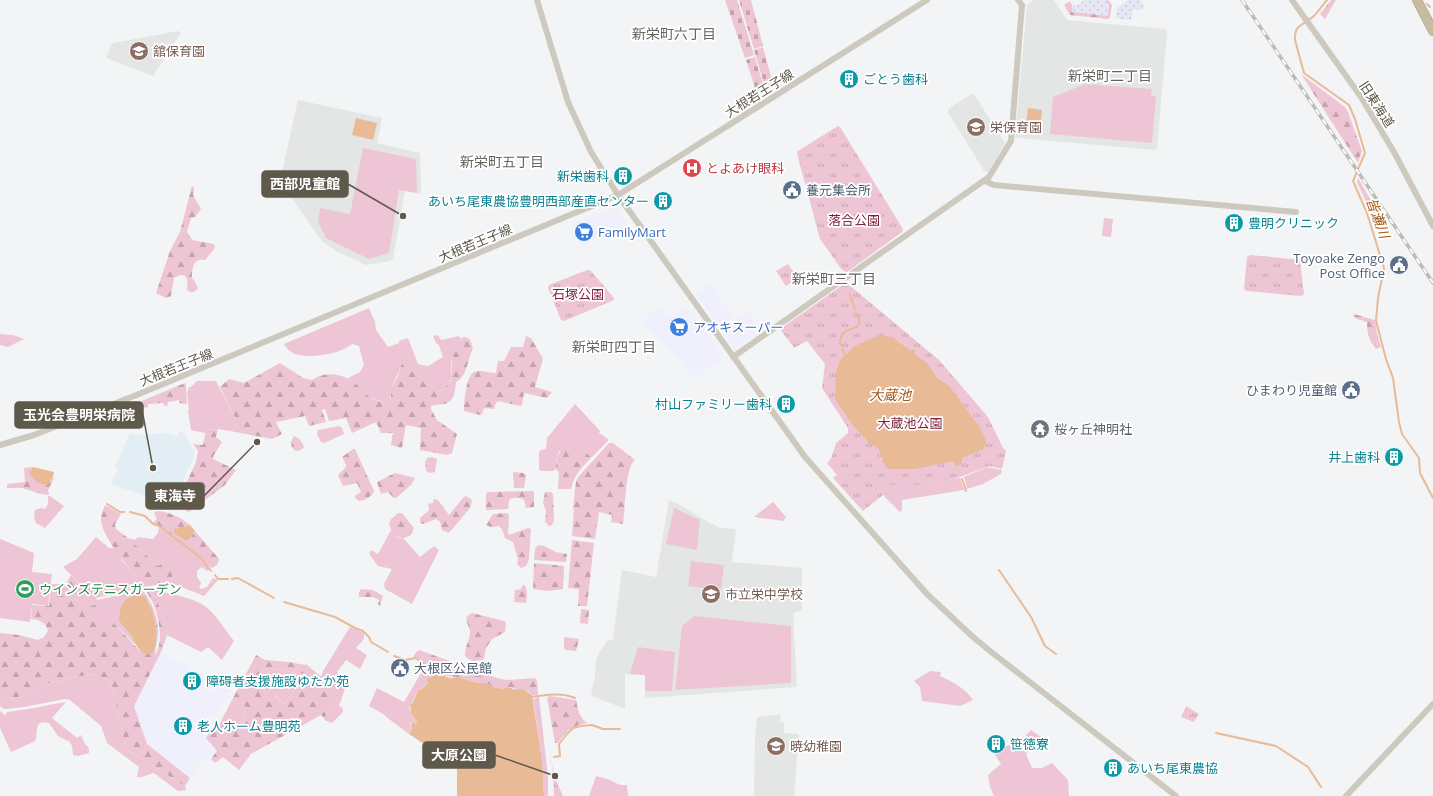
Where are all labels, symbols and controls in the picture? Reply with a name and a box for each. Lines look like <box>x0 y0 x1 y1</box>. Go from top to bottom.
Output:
district label: 新栄町六丁目 <box>632 24 716 43</box>
school or university icon: 舘保育園 <box>128 40 150 62</box>
place label: 舘保育園 <box>153 42 205 60</box>
street label: 大根若王子線 <box>721 65 797 121</box>
district label: 新栄町二丁目 <box>1068 66 1152 85</box>
building icon: ごとう歯科 <box>838 68 860 90</box>
place label: ごとう歯科 <box>863 70 928 88</box>
street label: 旧東海道 <box>1355 77 1399 131</box>
school or university icon: 栄保育園 <box>965 116 987 138</box>
place label: 栄保育園 <box>990 118 1042 136</box>
district label: 新栄町五丁目 <box>460 152 544 171</box>
hospital icon: とよあけ眼科 <box>681 157 703 179</box>
place label: とよあけ眼科 <box>706 159 784 177</box>
building icon: 新栄歯科 <box>612 165 634 187</box>
place label: 新栄歯科 <box>557 167 609 185</box>
callout: 西部児童館 <box>262 171 348 197</box>
text: 西部児童館 <box>270 174 340 193</box>
public building icon: 養元集会所 <box>781 179 803 201</box>
place label: 養元集会所 <box>806 181 871 199</box>
building icon: あいち尾東農協豊明西部産直センター <box>652 190 674 212</box>
place label: あいち尾東農協豊明西部産直センター <box>428 192 649 210</box>
water label: 皆瀬川 <box>1362 195 1395 243</box>
park label: 落合公園 <box>828 211 880 229</box>
building icon: 豊明クリニック <box>1223 212 1245 234</box>
place label: 豊明クリニック <box>1248 214 1339 232</box>
street label: 大根若王子線 <box>436 219 514 267</box>
supermarket icon: FamilyMart <box>573 221 595 243</box>
place label: FamilyMart <box>598 223 666 241</box>
place label: Toyoake Zengo Post Office <box>1293 249 1385 282</box>
public building icon: Toyoake Zengo Post Office <box>1388 254 1410 276</box>
district label: 新栄町三丁目 <box>792 269 876 288</box>
park label: 石塚公園 <box>552 285 604 303</box>
supermarket icon: アオキスーパー <box>668 316 690 338</box>
place label: アオキスーパー <box>693 318 783 336</box>
district label: 新栄町四丁目 <box>572 337 656 356</box>
street label: 大根若王子線 <box>136 344 216 390</box>
public building icon: ひまわり児童館 <box>1340 379 1362 401</box>
place label: ひまわり児童館 <box>1246 381 1337 399</box>
water label: 大蔵池 <box>869 385 913 404</box>
building icon: 村山ファミリー歯科 <box>775 393 797 415</box>
place label: 村山ファミリー歯科 <box>655 395 772 413</box>
callout: 玉光会豊明栄病院 <box>15 402 143 428</box>
text: 玉光会豊明栄病院 <box>23 405 135 424</box>
park label: 大蔵池公園 <box>877 414 943 432</box>
temple icon: 桜ヶ丘神明社 <box>1029 418 1051 440</box>
place label: 桜ヶ丘神明社 <box>1054 420 1132 438</box>
building icon: 井上歯科 <box>1383 446 1405 468</box>
place label: 井上歯科 <box>1328 448 1380 466</box>
callout: 東海寺 <box>146 483 204 509</box>
text: 東海寺 <box>154 486 196 505</box>
sports icon: ウインズテニスガーデン <box>14 578 36 600</box>
place label: ウインズテニスガーデン <box>39 580 182 598</box>
school or university icon: 市立栄中学校 <box>700 583 722 605</box>
place label: 市立栄中学校 <box>725 585 803 603</box>
public building icon: 大根区公民館 <box>389 657 411 679</box>
place label: 大根区公民館 <box>414 659 492 677</box>
building icon: 障碍者支援施設ゆたか苑 <box>181 670 203 692</box>
place label: 障碍者支援施設ゆたか苑 <box>206 672 349 690</box>
building icon: 老人ホーム豊明苑 <box>172 715 194 737</box>
place label: 老人ホーム豊明苑 <box>197 717 301 735</box>
building icon: 笹徳寮 <box>985 733 1007 755</box>
school or university icon: 暁幼稚園 <box>765 735 787 757</box>
place label: 笹徳寮 <box>1010 735 1049 753</box>
place label: 暁幼稚園 <box>790 737 842 755</box>
callout: 大原公園 <box>423 742 495 768</box>
text: 大原公園 <box>431 745 487 764</box>
building icon: あいち尾東農協 <box>1102 757 1124 779</box>
place label: あいち尾東農協 <box>1127 759 1218 777</box>

